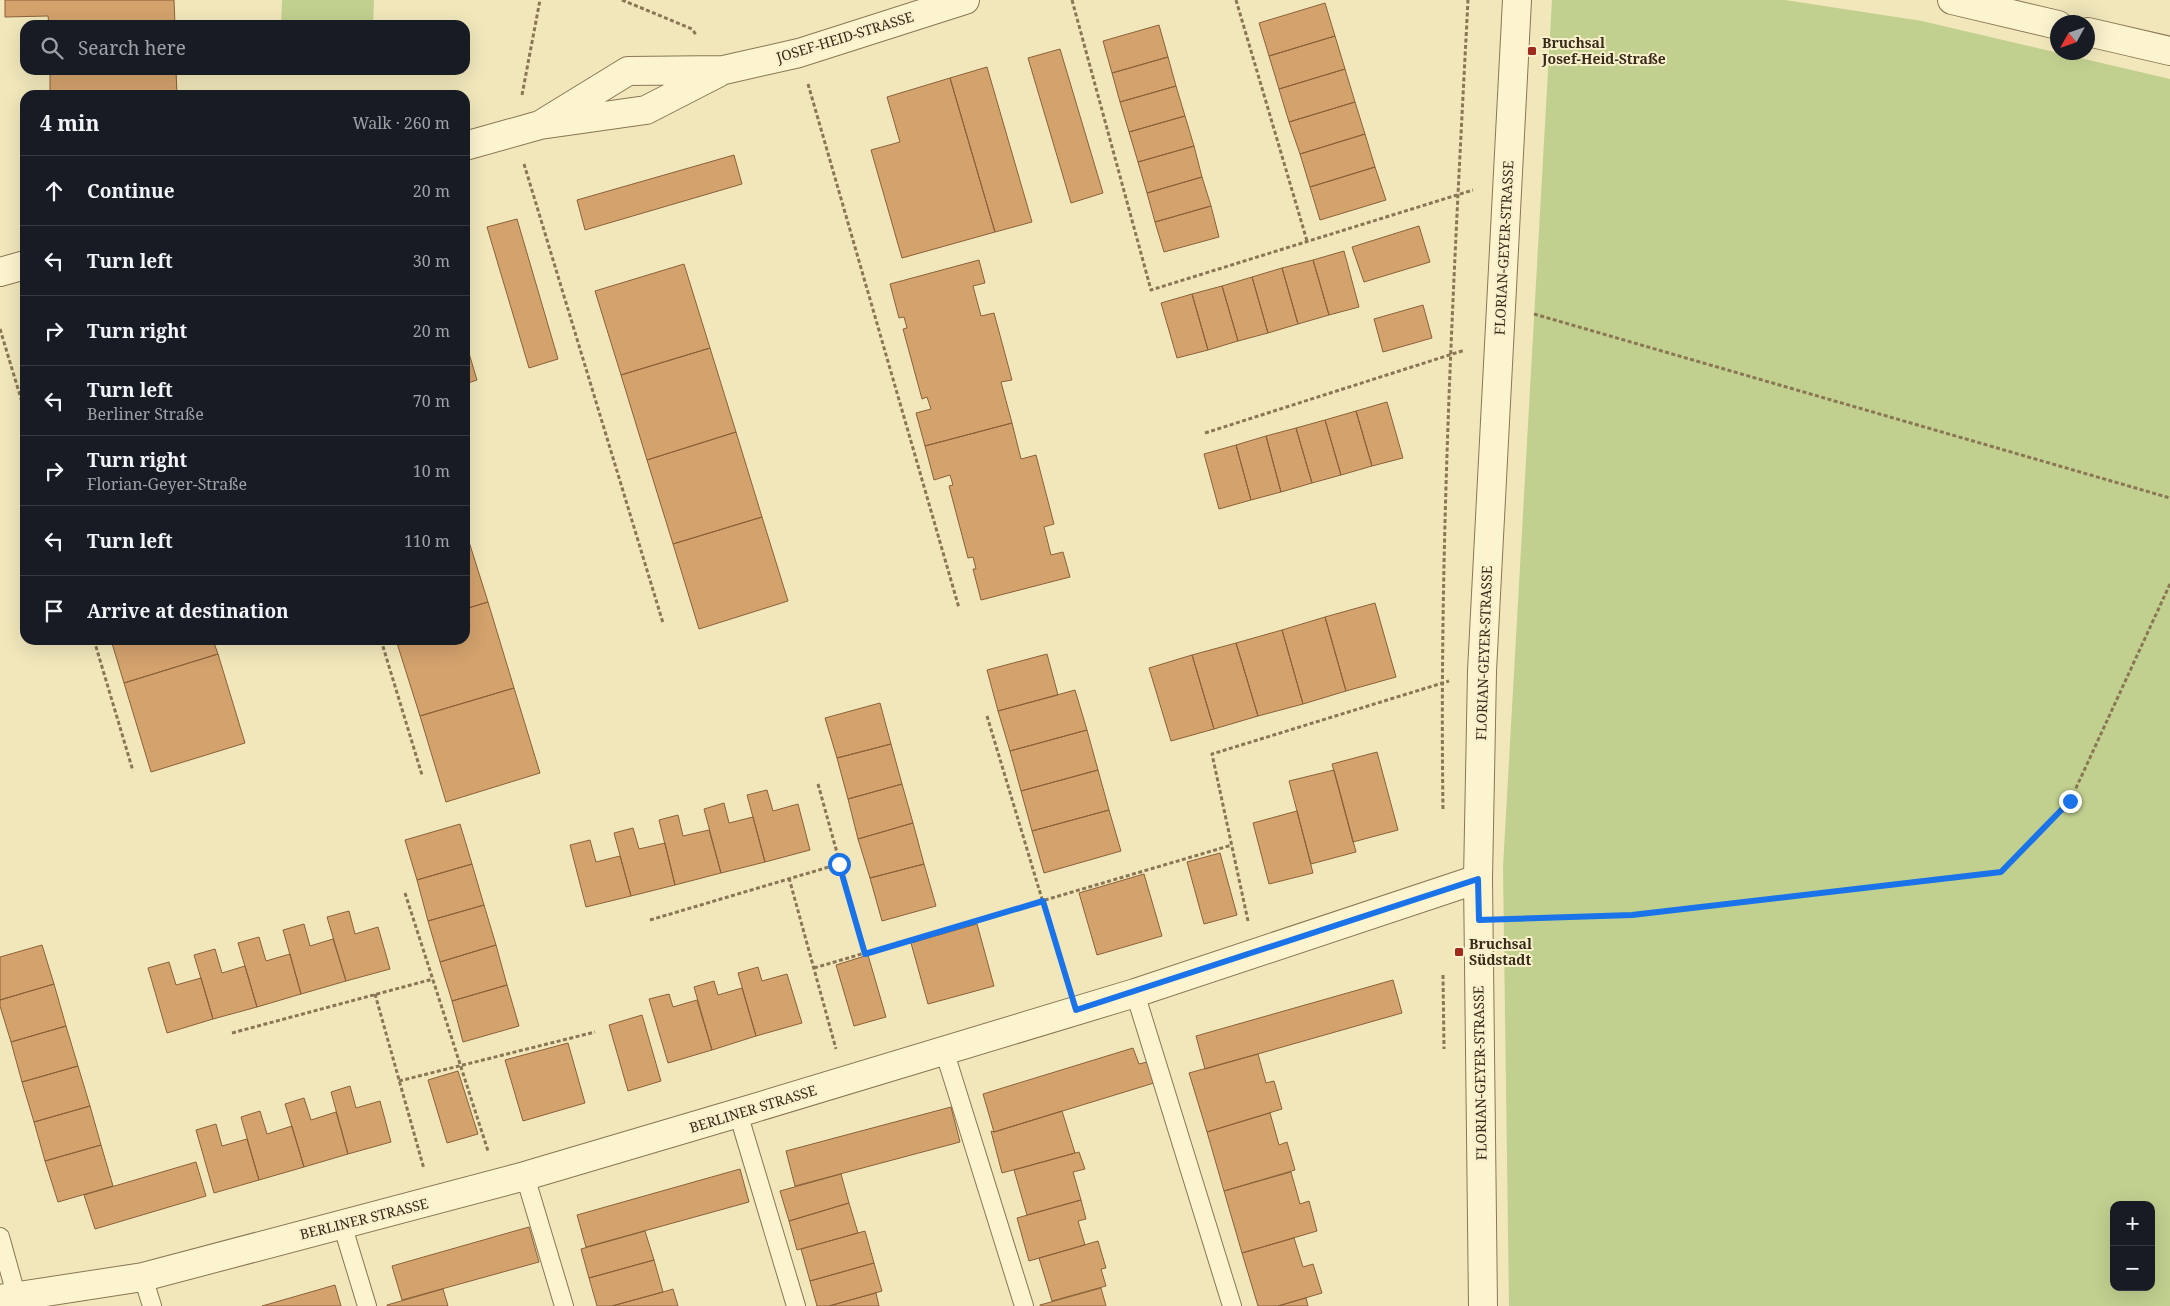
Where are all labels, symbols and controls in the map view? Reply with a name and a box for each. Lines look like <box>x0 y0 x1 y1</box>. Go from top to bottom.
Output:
street label: JOSEF-HEID-STRASSE <box>773 6 916 67</box>
north arrow <box>2050 15 2095 60</box>
search box <box>20 20 470 75</box>
place label: Bruchsal Josef-Heid-Straße <box>1541 33 1666 68</box>
icon: search <box>38 34 66 62</box>
text: Search here <box>78 35 186 61</box>
marker: Bruchsal Josef-Heid-Straße <box>1526 45 1538 57</box>
text: 4 min <box>40 109 99 137</box>
text: Walk · 260 m <box>353 112 450 134</box>
street label: FLORIAN-GEYER-STRASSE <box>1489 160 1518 336</box>
icon: ahead <box>40 177 68 205</box>
text: Continue <box>87 178 175 204</box>
text: 20 m <box>413 180 450 202</box>
icon: left <box>40 247 68 275</box>
text: Turn left <box>87 248 173 274</box>
text: 30 m <box>413 250 450 272</box>
icon: right <box>40 317 68 345</box>
text: Turn right <box>87 318 187 344</box>
text: 20 m <box>413 320 450 342</box>
text: Turn left <box>87 377 173 403</box>
icon: left <box>40 387 68 415</box>
text: 70 m <box>413 390 450 412</box>
text: Berliner Straße <box>87 403 204 425</box>
text: Turn right <box>87 447 187 473</box>
icon: right <box>40 457 68 485</box>
text: 10 m <box>413 460 450 482</box>
text: Florian-Geyer-Straße <box>87 473 247 495</box>
icon: left <box>40 527 68 555</box>
text: Turn left <box>87 528 173 554</box>
text: 110 m <box>404 530 450 552</box>
street label: FLORIAN-GEYER-STRASSE <box>1471 565 1496 741</box>
icon: arrive <box>40 597 68 625</box>
text: Arrive at destination <box>87 598 289 624</box>
route end <box>2059 790 2082 813</box>
route start <box>828 853 851 876</box>
place label: Bruchsal Südstadt <box>1469 934 1532 969</box>
marker: Bruchsal Südstadt <box>1453 946 1465 958</box>
street label: FLORIAN-GEYER-STRASSE <box>1468 985 1491 1161</box>
street label: BERLINER STRASSE <box>687 1080 819 1137</box>
street label: BERLINER STRASSE <box>298 1193 431 1244</box>
map controls <box>2110 1201 2155 1291</box>
button: + <box>2110 1201 2155 1246</box>
button: − <box>2110 1246 2155 1291</box>

